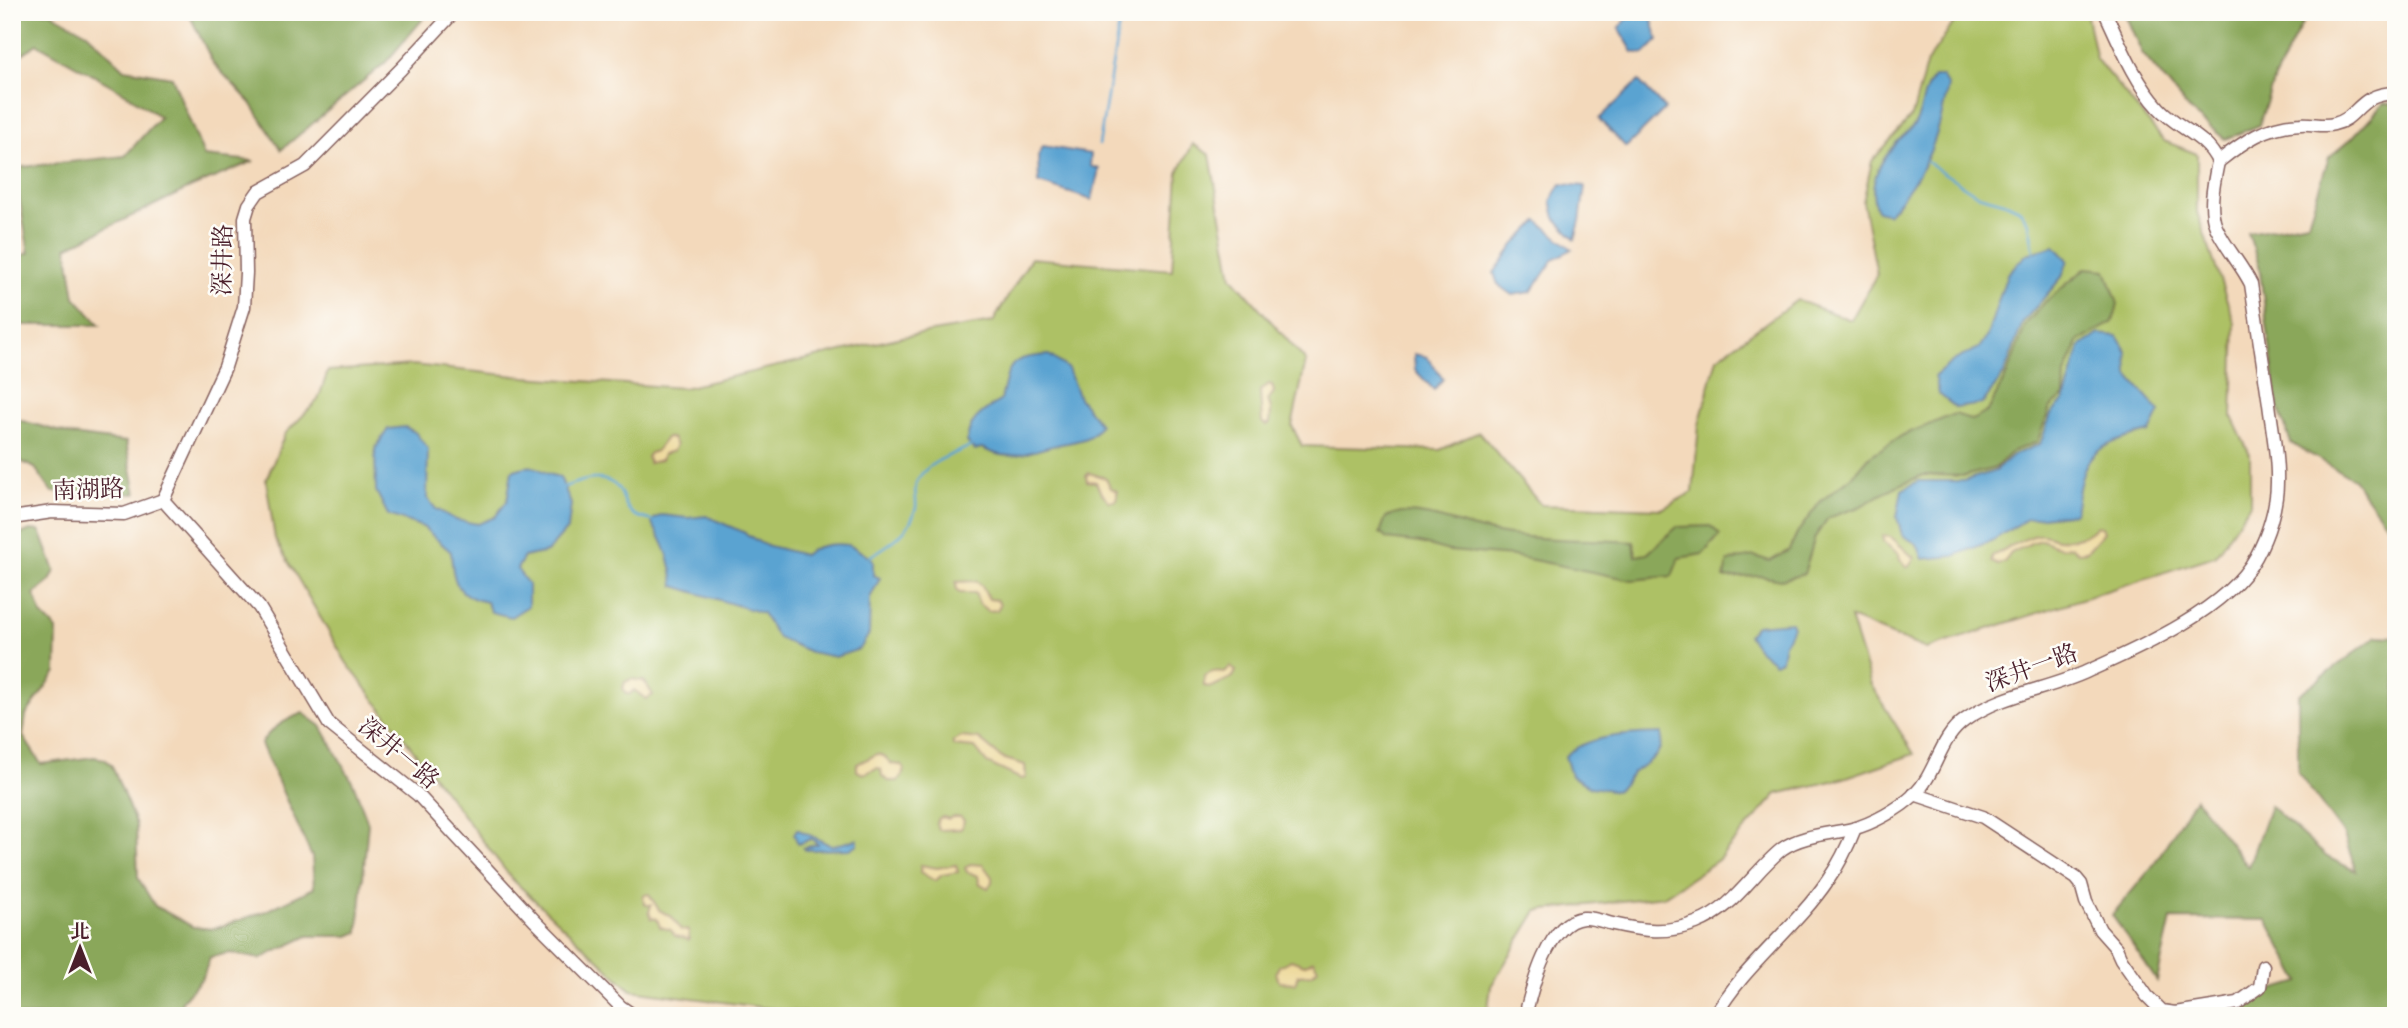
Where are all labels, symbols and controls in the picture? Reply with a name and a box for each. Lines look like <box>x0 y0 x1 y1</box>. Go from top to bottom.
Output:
street label: 深井路 <box>208 224 240 296</box>
street label: 南湖路 <box>51 474 125 508</box>
street label: 深井一路 <box>1982 638 2082 700</box>
street label: 深井一路 <box>351 711 445 797</box>
north arrow <box>46 912 116 982</box>
text: 北 <box>70 921 90 945</box>

